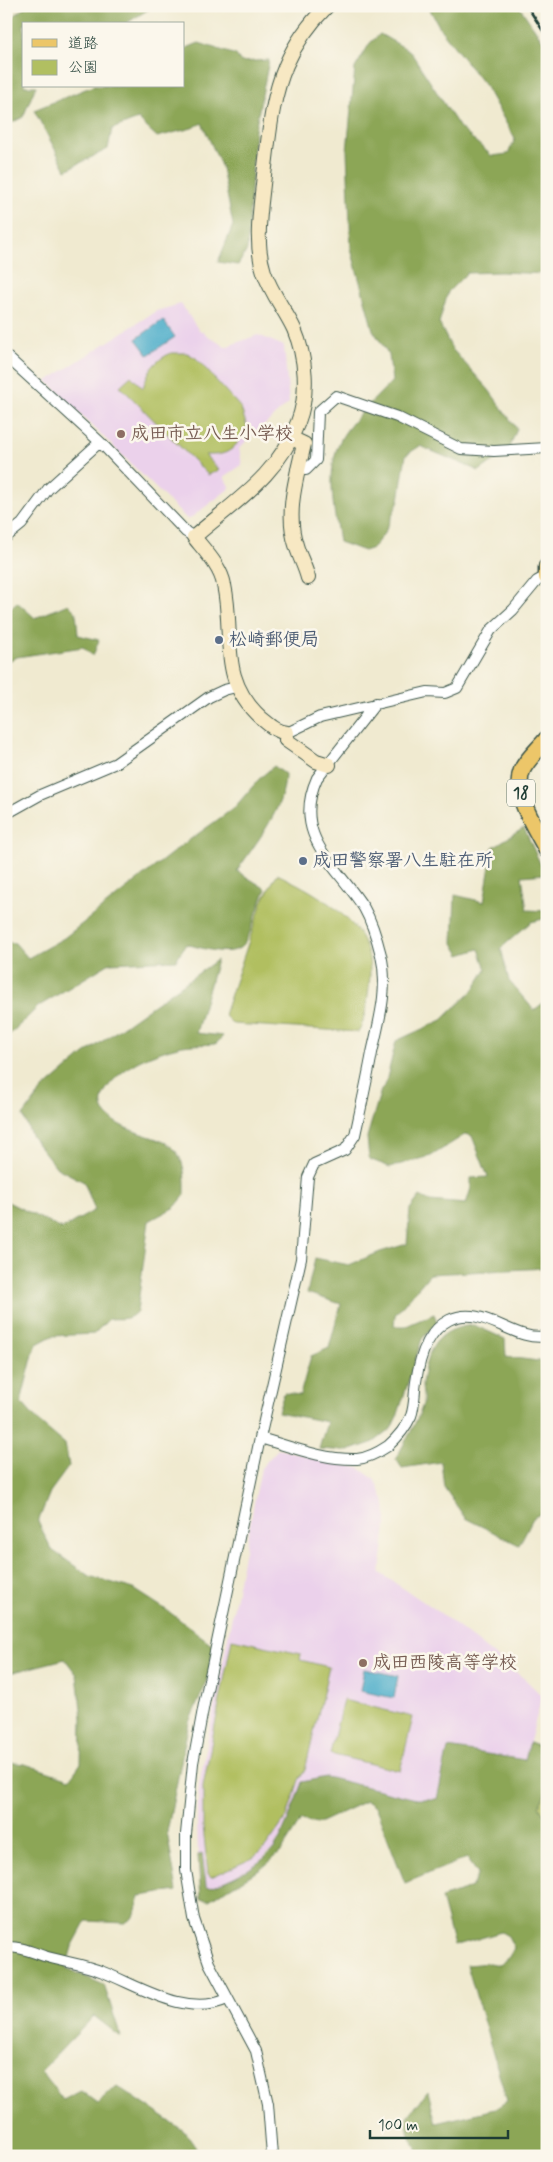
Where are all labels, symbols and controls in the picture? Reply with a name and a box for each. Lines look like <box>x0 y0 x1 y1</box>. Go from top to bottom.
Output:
legend <box>22 22 185 88</box>
text: 道路 <box>68 34 98 54</box>
text: 公園 <box>68 58 98 78</box>
place label: 成田市立八生小学校 <box>131 422 293 446</box>
marker: 成田市立八生小学校 <box>115 428 127 440</box>
place label: 松崎郵便局 <box>229 628 319 652</box>
marker: 松崎郵便局 <box>213 634 225 646</box>
road number: 18 <box>507 780 535 806</box>
place label: 成田警察署八生駐在所 <box>313 849 493 873</box>
marker: 成田警察署八生駐在所 <box>297 855 309 867</box>
place label: 成田西陵高等学校 <box>373 1651 517 1675</box>
marker: 成田西陵高等学校 <box>357 1657 369 1669</box>
scale bar <box>370 2107 508 2139</box>
text: 100 m <box>378 2116 418 2136</box>

